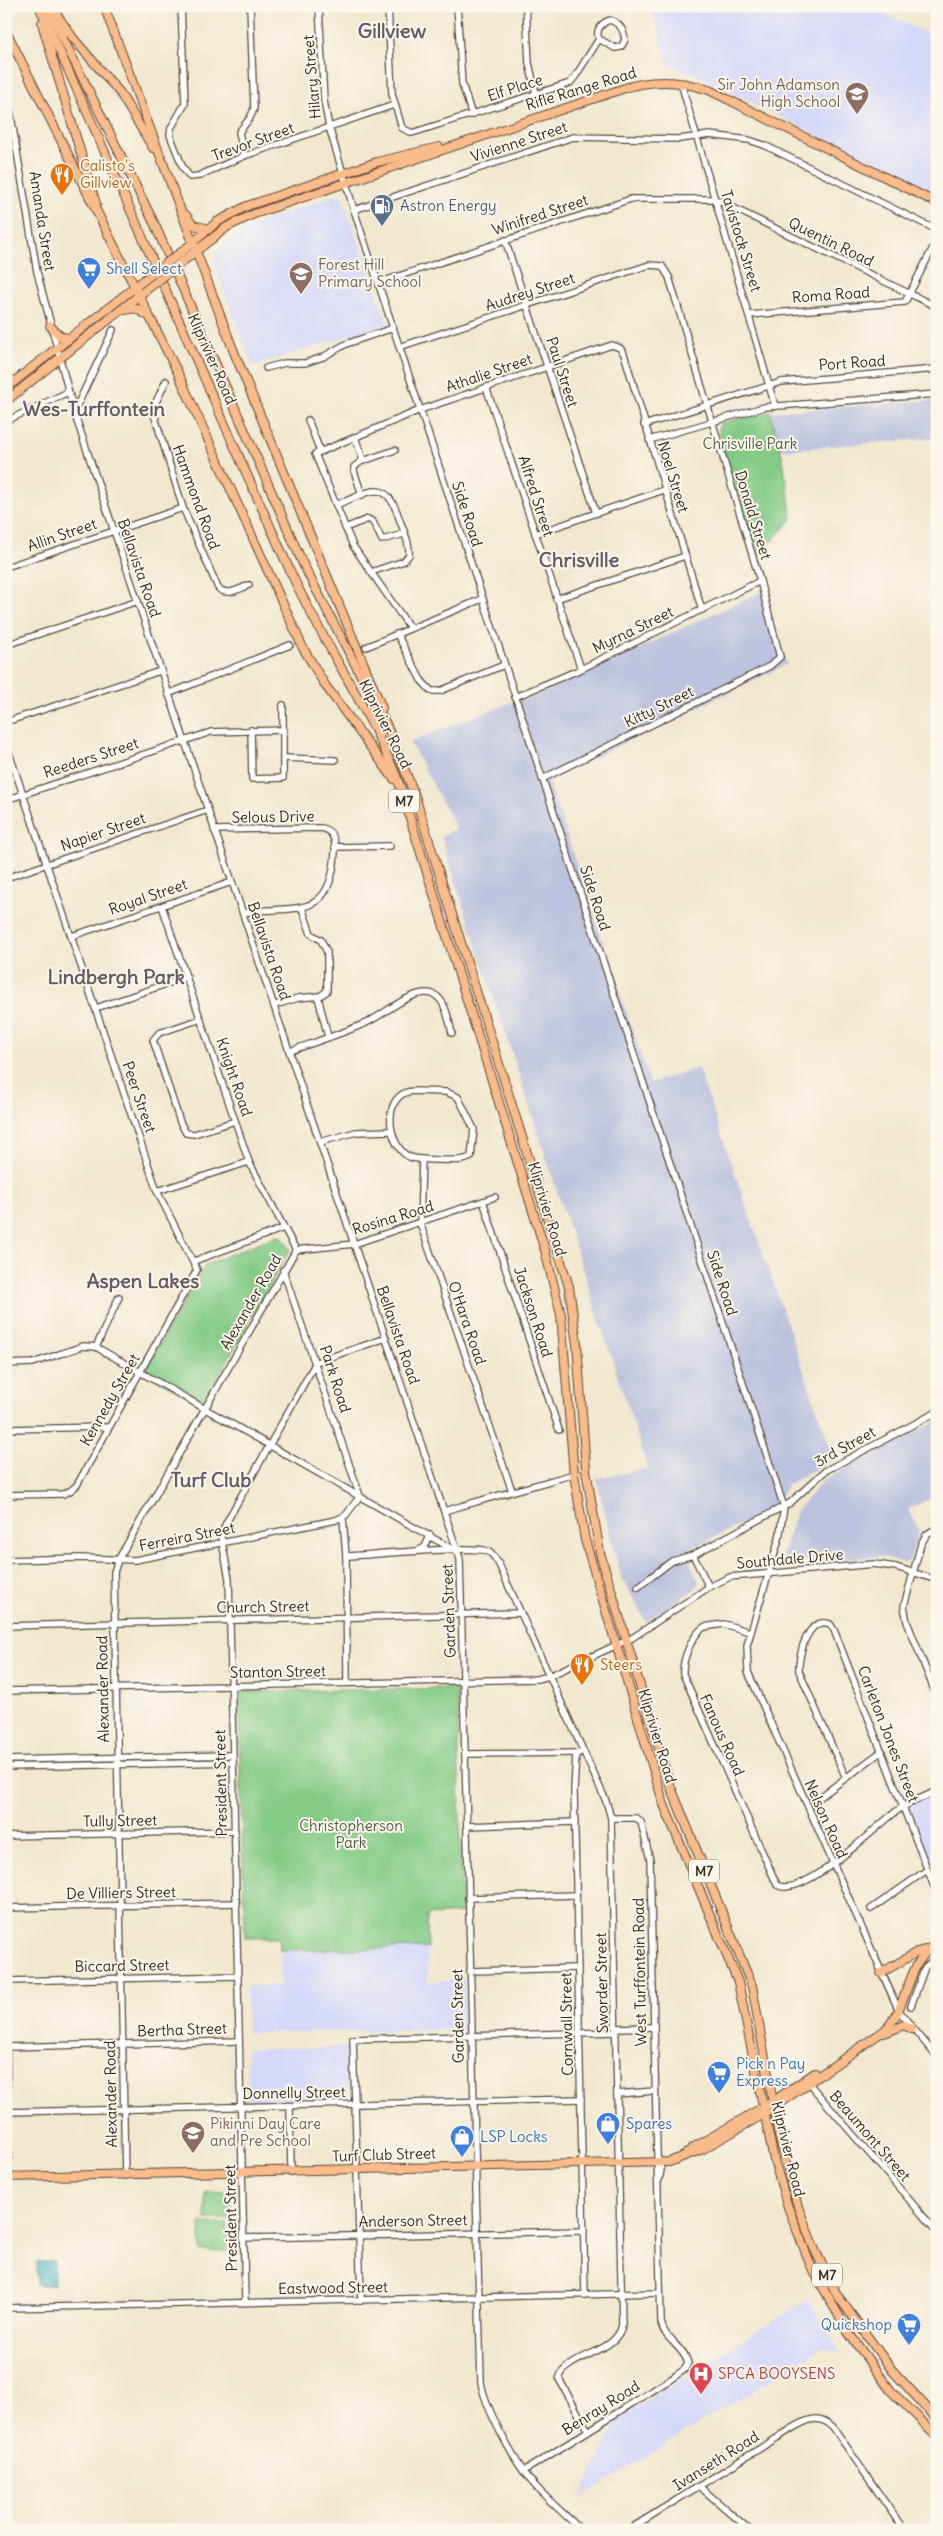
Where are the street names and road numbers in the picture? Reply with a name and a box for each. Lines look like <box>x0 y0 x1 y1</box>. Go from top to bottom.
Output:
street label: Hilary Street <box>298 34 325 120</box>
street label: Rifle Range Road <box>523 63 639 114</box>
street label: Elf Place <box>485 70 545 105</box>
street label: Vivienne Street <box>468 117 570 166</box>
street label: Trevor Street <box>209 118 296 165</box>
street label: Amanda Street <box>25 170 60 272</box>
street label: Tavistock Street <box>717 188 766 294</box>
street label: Winifred Street <box>489 190 590 239</box>
street label: Quentin Road <box>785 213 877 270</box>
street label: Audrey Street <box>483 268 577 315</box>
street label: Roma Road <box>791 282 871 307</box>
street label: Kliprivier Road <box>184 310 241 407</box>
street label: Paul Street <box>542 334 583 409</box>
street label: Athalie Street <box>443 349 535 396</box>
street label: Port Road <box>818 351 886 374</box>
street label: Noel Street <box>654 439 693 515</box>
street label: Hammond Road <box>169 442 224 552</box>
street label: Alfred Street <box>514 453 559 539</box>
street label: Donald Street <box>731 468 776 562</box>
street label: Side Road <box>448 479 487 549</box>
street label: Allin Street <box>25 514 99 555</box>
street label: Bellavista Road <box>114 516 165 620</box>
street label: Myrna Street <box>589 602 676 657</box>
street label: Kliprivier Road <box>355 676 416 772</box>
street label: Kitty Street <box>621 682 697 732</box>
street label: Reeders Street <box>41 733 141 782</box>
road number: M7 <box>389 789 419 812</box>
street label: Selous Drive <box>231 806 315 827</box>
street label: Napier Street <box>58 808 148 855</box>
street label: Side Road <box>576 863 615 933</box>
street label: Royal Street <box>106 874 190 919</box>
street label: Bellavista Road <box>244 899 295 1003</box>
street label: Knight Road <box>212 1035 257 1119</box>
street label: Peer Street <box>118 1059 161 1135</box>
street label: Kliprivier Road <box>524 1159 571 1258</box>
street label: Rosina Road <box>350 1196 436 1239</box>
street label: Side Road <box>703 1248 742 1318</box>
street label: Alexander Road <box>216 1250 286 1353</box>
street label: Jackson Road <box>510 1264 557 1360</box>
street label: O'Hara Road <box>444 1279 491 1367</box>
street label: Bellavista Road <box>373 1283 424 1387</box>
street label: Park Road <box>316 1343 355 1415</box>
street label: Kennedy Street <box>75 1350 144 1449</box>
street label: 3rd Street <box>811 1422 879 1471</box>
street label: Ferreira Street <box>137 1518 236 1555</box>
street label: Southdale Drive <box>736 1544 844 1573</box>
street label: Garden Street <box>437 1563 460 1659</box>
street label: Church Street <box>216 1596 310 1617</box>
street label: Alexander Road <box>92 1635 113 1743</box>
street label: Stanton Street <box>230 1661 326 1682</box>
street label: Carleton Jones Street <box>854 1663 923 1805</box>
street label: Kliprivier Road <box>634 1686 681 1785</box>
street label: Fanous Road <box>696 1691 749 1779</box>
street label: President Street <box>210 1729 231 1837</box>
street label: Nelson Road <box>801 1776 852 1861</box>
street label: Tully Street <box>83 1810 157 1831</box>
road number: M7 <box>689 1860 719 1882</box>
street label: De Villiers Street <box>66 1882 176 1903</box>
street label: West Turffontein Road <box>629 1897 650 2046</box>
street label: Sworder Street <box>591 1932 612 2034</box>
street label: Biccard Street <box>74 1955 170 1976</box>
street label: Garden Street <box>447 1969 468 2063</box>
street label: Cornwall Street <box>556 1972 577 2076</box>
street label: Bertha Street <box>137 2018 227 2041</box>
street label: Alexander Road <box>100 2040 121 2148</box>
street label: Donnelly Street <box>242 2082 346 2103</box>
street label: Beaumont Street <box>826 2086 915 2185</box>
street label: Kliprivier Road <box>767 2099 810 2199</box>
street label: Turf Club Street <box>332 2143 436 2166</box>
street label: President Street <box>220 2164 241 2272</box>
street label: Anderson Street <box>358 2210 468 2231</box>
road number: M7 <box>812 2264 842 2286</box>
street label: Eastwood Street <box>278 2277 388 2298</box>
street label: Benray Road <box>558 2376 643 2439</box>
street label: Ivanseth Road <box>669 2427 762 2495</box>

